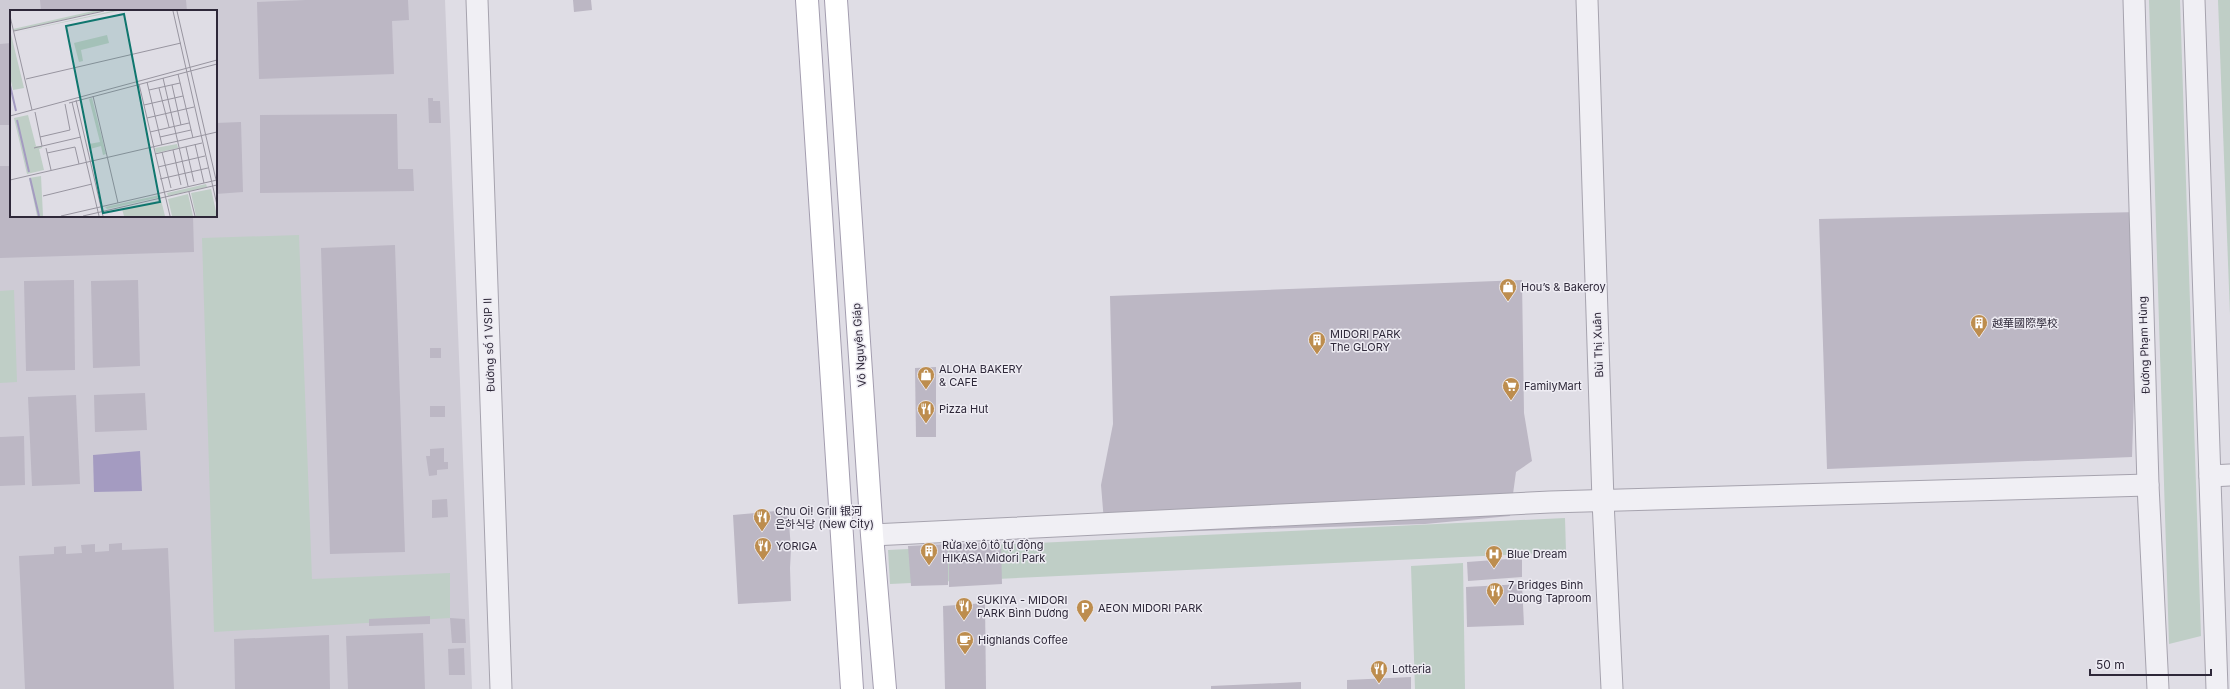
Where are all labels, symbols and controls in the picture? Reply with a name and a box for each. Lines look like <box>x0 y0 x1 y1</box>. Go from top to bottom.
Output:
inset map <box>10 10 217 217</box>
shop icon: Hou’s & Bakeroy <box>1498 277 1518 302</box>
place label: Hou’s & Bakeroy <box>1521 280 1606 294</box>
street label: Đường Phạm Hùng <box>2135 296 2153 394</box>
street label: Đường số 1 VSIP II <box>480 298 498 392</box>
street label: Võ Nguyên Giáp <box>849 302 869 387</box>
street label: Bùi Thị Xuân <box>1590 312 1606 378</box>
building icon: 越華國際學校 <box>1969 313 1989 338</box>
place label: 越華國際學校 <box>1992 316 2058 330</box>
place label: MIDORI PARK The GLORY <box>1330 327 1401 354</box>
building icon: MIDORI PARK The GLORY <box>1307 330 1327 355</box>
place label: ALOHA BAKERY & CAFE <box>939 362 1023 389</box>
shop icon: ALOHA BAKERY & CAFE <box>916 365 936 390</box>
supermarket icon: FamilyMart <box>1501 376 1521 401</box>
place label: FamilyMart <box>1524 379 1582 393</box>
restaurant icon: Pizza Hut <box>916 399 936 424</box>
place label: Pizza Hut <box>939 402 989 416</box>
place label: Chu Oi! Grill 银河 은하식당 (New City) <box>775 504 874 531</box>
restaurant icon: Chu Oi! Grill 银河 은하식당 (New City) <box>752 507 772 532</box>
restaurant icon: YORIGA <box>753 536 773 561</box>
place label: Rửa xe ô tô tự động HIKASA Midori Park <box>942 538 1045 565</box>
place label: YORIGA <box>776 539 817 553</box>
building icon: Rửa xe ô tô tự động HIKASA Midori Park <box>919 541 939 566</box>
hospital icon: Blue Dream <box>1484 544 1504 569</box>
place label: Blue Dream <box>1507 547 1567 561</box>
place label: 7 Bridges Binh Duong Taproom <box>1508 578 1591 605</box>
restaurant icon: 7 Bridges Binh Duong Taproom <box>1485 581 1505 606</box>
place label: SUKIYA - MIDORI PARK Bình Dương <box>977 593 1069 620</box>
restaurant icon: SUKIYA - MIDORI PARK Bình Dương <box>954 596 974 621</box>
parking icon: AEON MIDORI PARK <box>1075 598 1095 623</box>
place label: AEON MIDORI PARK <box>1098 601 1203 615</box>
cafe icon: Highlands Coffee <box>955 630 975 655</box>
place label: Highlands Coffee <box>978 633 1068 647</box>
scale bar <box>2090 651 2211 677</box>
text: 50 m <box>2096 657 2125 672</box>
restaurant icon: Lotteria <box>1369 659 1389 684</box>
place label: Lotteria <box>1392 662 1431 676</box>

